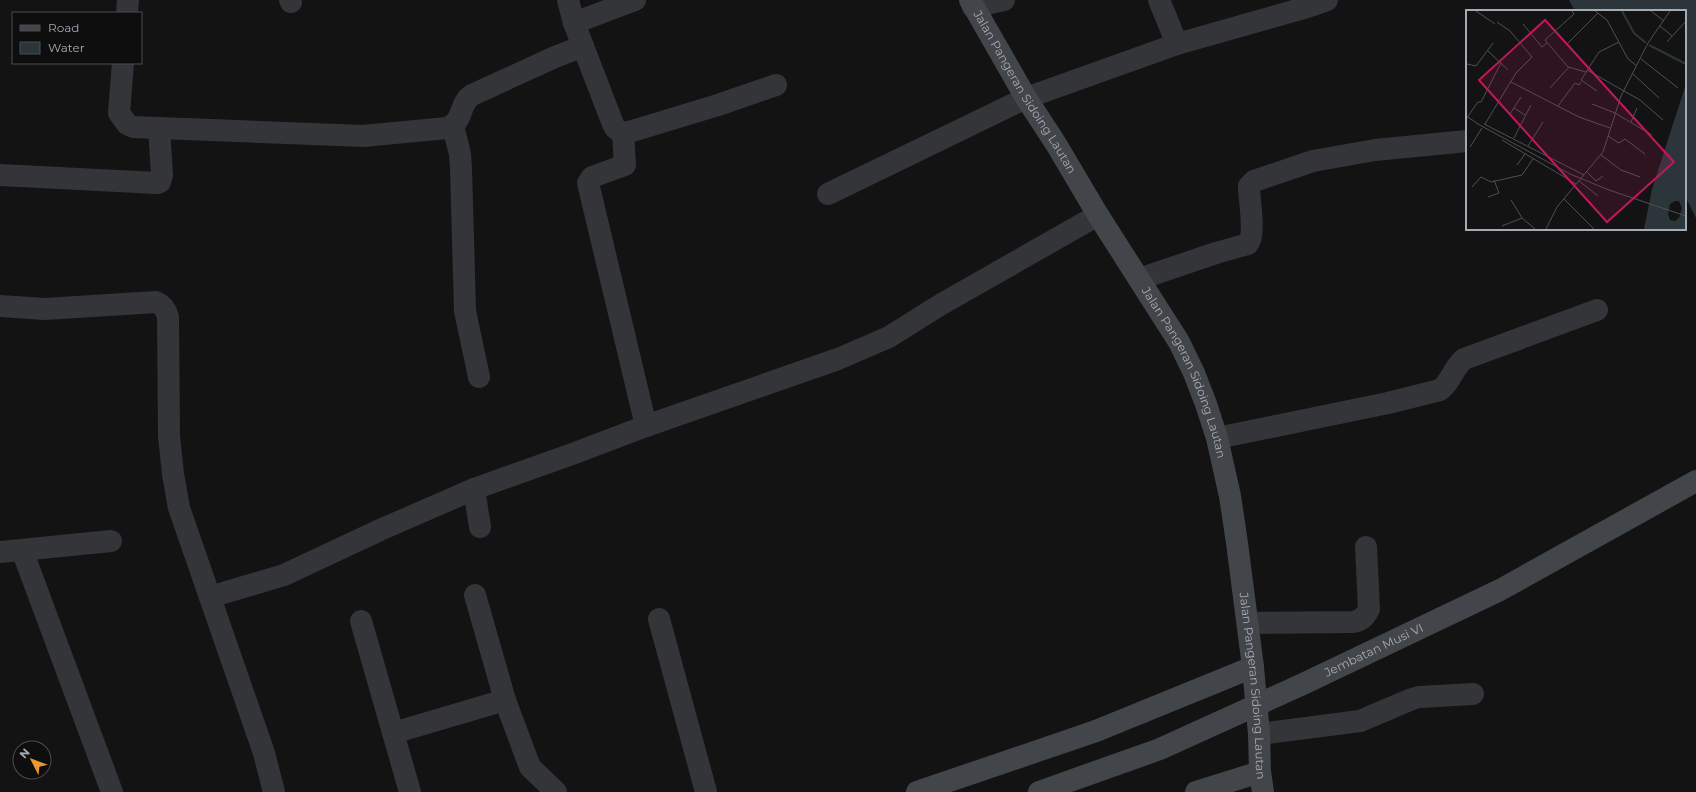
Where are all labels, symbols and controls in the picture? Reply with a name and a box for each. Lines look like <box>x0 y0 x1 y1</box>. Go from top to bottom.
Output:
street label: Jalan Pangeran Sidoing Lautan <box>970 7 1080 176</box>
inset map <box>1466 10 1686 230</box>
legend <box>12 12 142 64</box>
text: Road <box>48 20 79 35</box>
text: Water <box>48 40 85 55</box>
street label: Jalan Pangeran Sidoing Lautan <box>1138 283 1229 460</box>
street label: Jalan Pangeran Sidoing Lautan <box>1236 590 1269 780</box>
street label: Jembatan Musi VI <box>1321 620 1426 680</box>
north arrow <box>12 740 52 780</box>
text: N <box>16 745 33 761</box>

